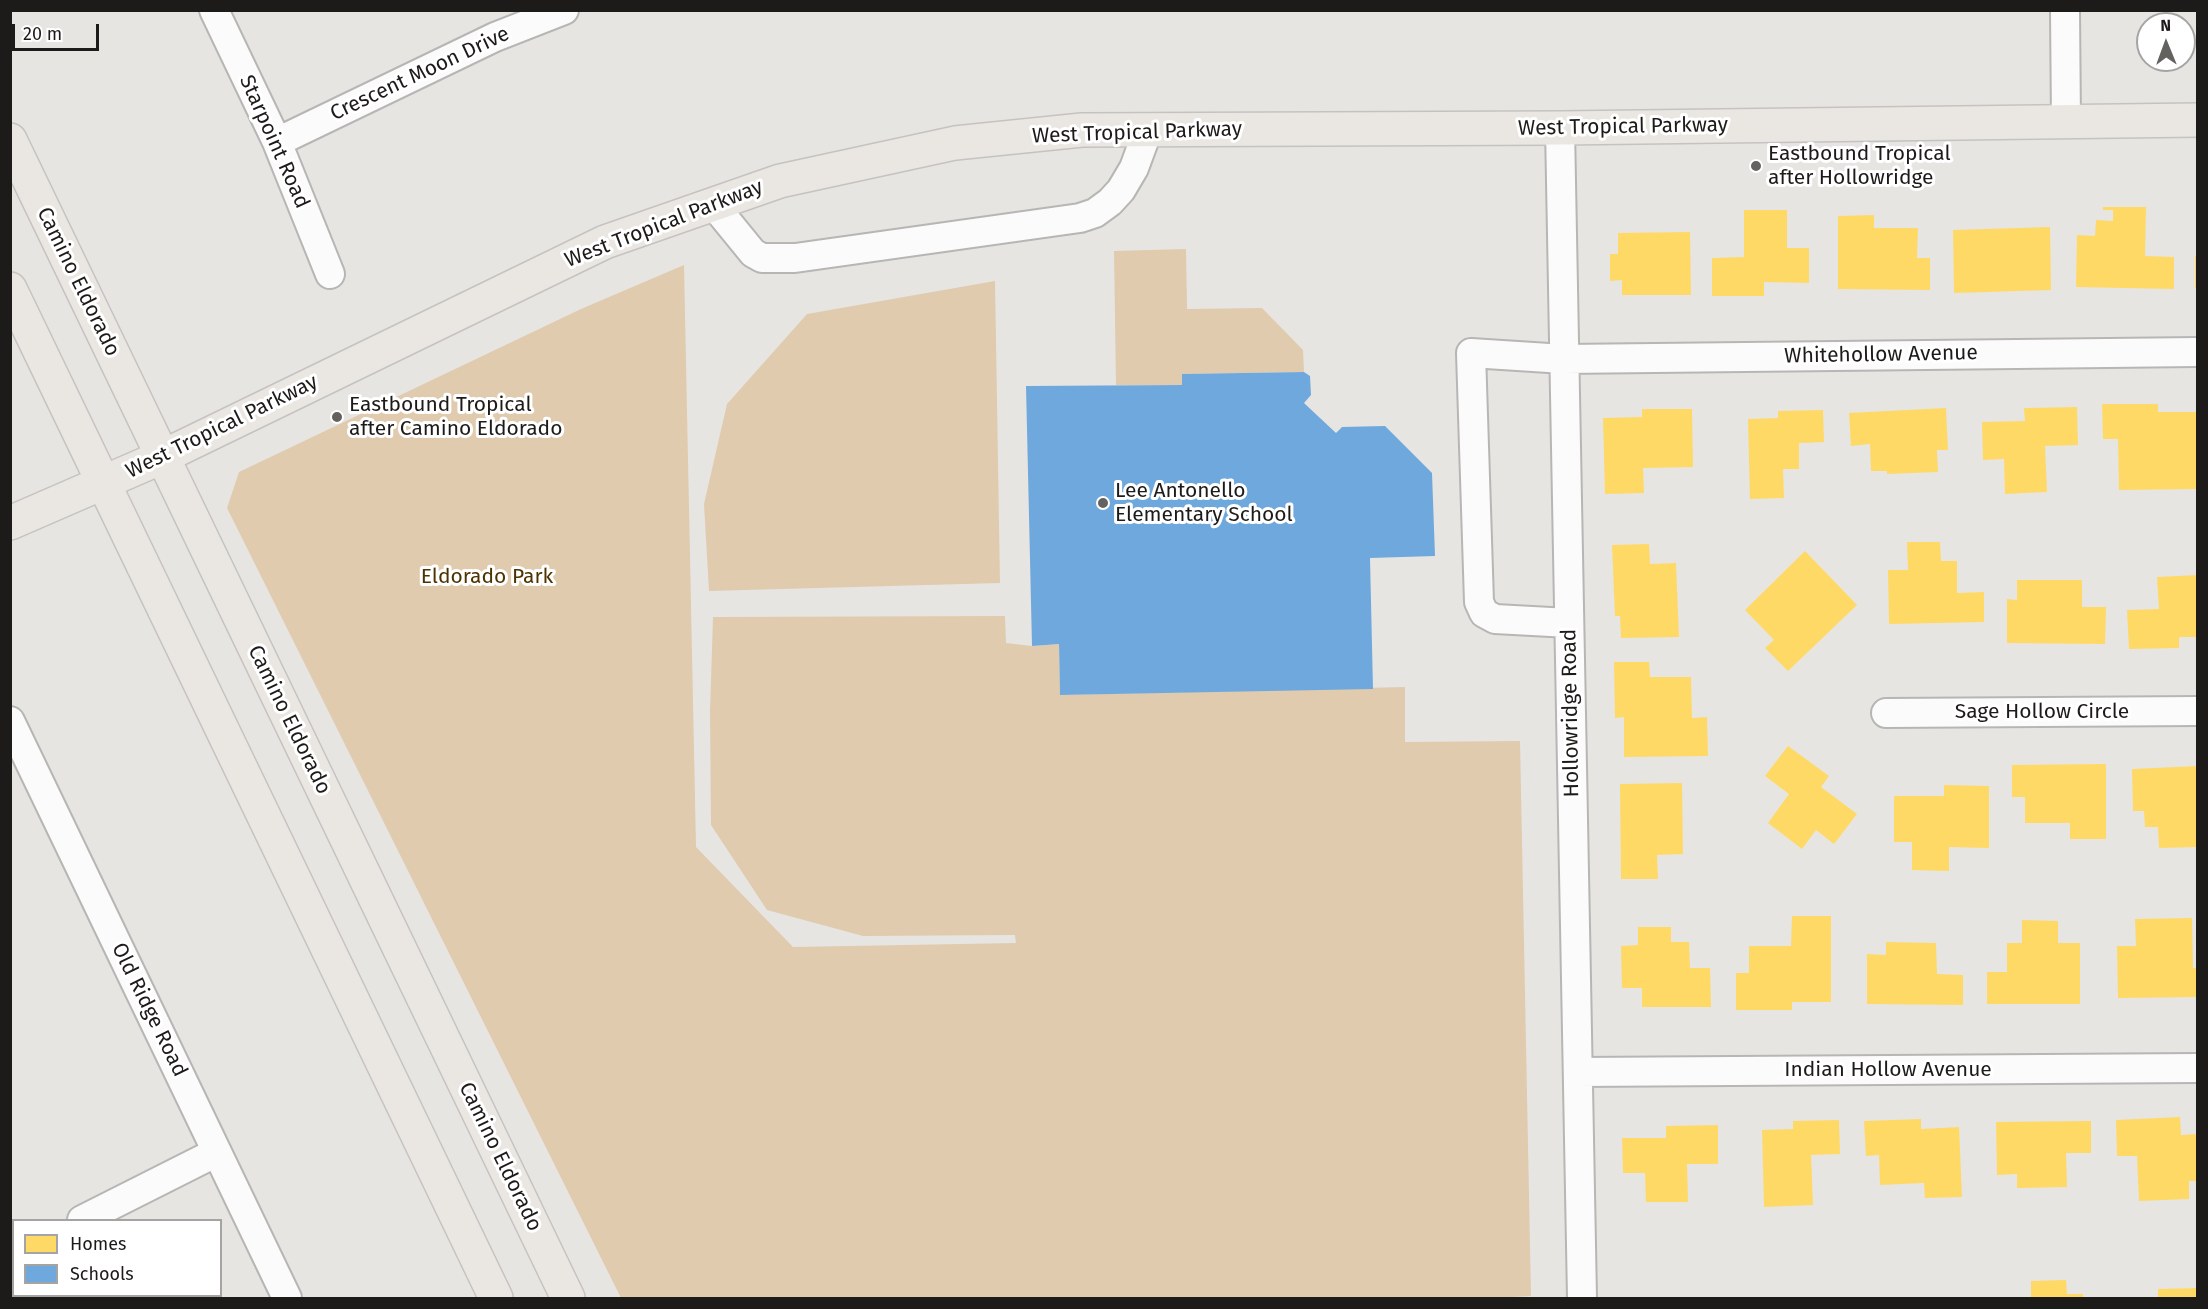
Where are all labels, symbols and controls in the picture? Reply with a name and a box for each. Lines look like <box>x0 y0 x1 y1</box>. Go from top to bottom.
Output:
scale bar <box>15 12 102 50</box>
north arrow <box>2136 12 2196 72</box>
text: N <box>2160 16 2171 35</box>
street label: Crescent Moon Drive <box>326 21 514 127</box>
text: 20 m <box>23 23 62 45</box>
street label: Starpoint Road <box>233 72 315 212</box>
street label: West Tropical Parkway <box>1518 113 1728 141</box>
street label: West Tropical Parkway <box>1032 117 1242 149</box>
place label: Eastbound Tropical after Hollowridge <box>1768 141 1951 191</box>
marker: Eastbound Tropical after Hollowridge <box>1749 159 1763 173</box>
street label: West Tropical Parkway <box>561 175 767 273</box>
street label: Camino Eldorado <box>31 203 125 361</box>
street label: Whitehollow Avenue <box>1784 341 1978 369</box>
street label: West Tropical Parkway <box>122 370 322 484</box>
place label: Eastbound Tropical after Camino Eldorado <box>349 392 562 442</box>
marker: Eastbound Tropical after Camino Eldorado <box>330 410 344 424</box>
place label: Lee Antonello Elementary School <box>1115 478 1293 528</box>
marker: Lee Antonello Elementary School <box>1096 496 1110 510</box>
park label: Eldorado Park <box>421 564 553 590</box>
street label: Hollowridge Road <box>1557 628 1585 798</box>
street label: Camino Eldorado <box>242 641 336 799</box>
street label: Sage Hollow Circle <box>1955 699 2129 725</box>
street label: Old Ridge Road <box>106 939 192 1081</box>
street label: Indian Hollow Avenue <box>1784 1057 1992 1083</box>
street label: Camino Eldorado <box>453 1078 547 1236</box>
legend <box>12 1219 222 1297</box>
text: Homes <box>70 1233 126 1255</box>
text: Schools <box>70 1263 134 1285</box>

